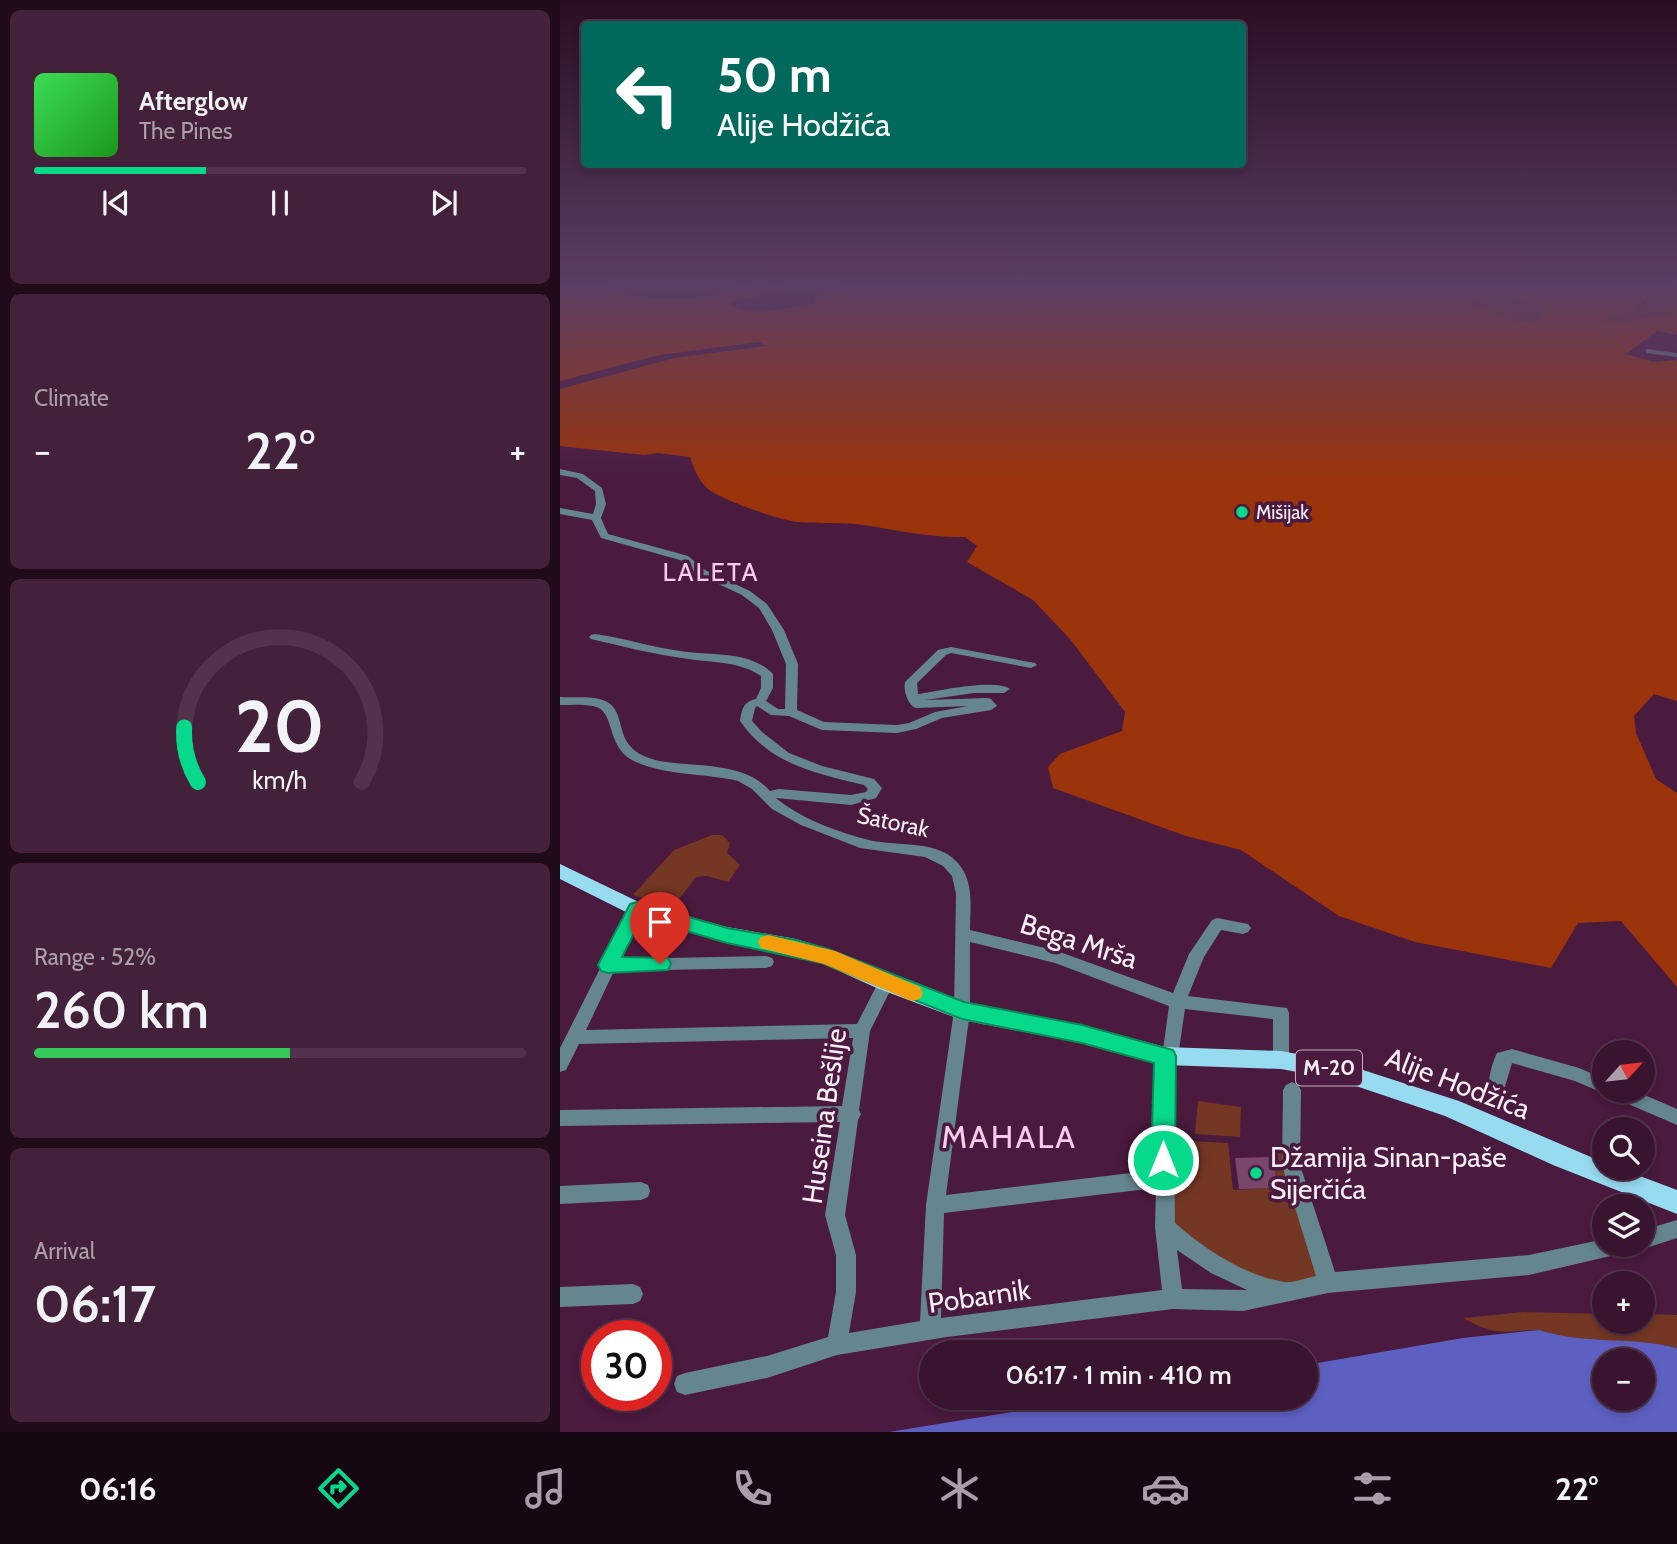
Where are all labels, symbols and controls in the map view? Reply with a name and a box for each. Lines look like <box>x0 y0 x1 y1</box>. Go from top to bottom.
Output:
text: 50 m <box>717 45 832 104</box>
icon: left <box>602 49 693 140</box>
text: Afterglow <box>139 85 248 117</box>
text: Alije Hodžića <box>717 105 890 144</box>
text: The Pines <box>139 117 233 145</box>
icon: previous <box>97 184 135 222</box>
icon: pause <box>261 184 299 222</box>
icon: next <box>425 184 463 222</box>
text: Climate <box>34 384 109 412</box>
text: 22° <box>245 419 315 482</box>
text: − <box>34 427 51 474</box>
text: + <box>509 427 526 474</box>
place label: Mišijak <box>1256 501 1309 524</box>
marker: Mišijak <box>1234 504 1250 520</box>
district label: LALETA <box>663 556 759 588</box>
text: 20 <box>235 682 325 770</box>
text: km/h <box>253 765 307 795</box>
street label: Šatorak <box>854 800 932 843</box>
pin <box>630 892 690 964</box>
icon: arrive <box>641 903 679 941</box>
street label: Bega Mrša <box>1016 906 1142 976</box>
text: Range · 52% <box>34 943 156 971</box>
text: 260 km <box>34 978 209 1041</box>
street label: Huseina Bešlije <box>795 1026 853 1206</box>
street label: Alije Hodžića <box>1381 1040 1535 1126</box>
north arrow <box>1592 1040 1656 1102</box>
map controls <box>1592 1040 1655 1411</box>
road number: M-20 <box>1296 1050 1362 1086</box>
district label: MAHALA <box>941 1117 1077 1156</box>
button: search <box>1592 1117 1655 1180</box>
position arrow <box>1126 1123 1200 1197</box>
place label: Džamija Sinan-paše Sijerčića <box>1270 1140 1507 1206</box>
marker: Džamija Sinan-paše Sijerčića <box>1248 1165 1264 1181</box>
button: layers <box>1592 1194 1655 1257</box>
text: Arrival <box>34 1237 95 1265</box>
button: + <box>1592 1271 1655 1334</box>
text: 06:17 <box>34 1272 156 1335</box>
street label: Pobarnik <box>926 1272 1033 1320</box>
speed limit sign: 30 <box>581 1320 672 1411</box>
button: − <box>1592 1348 1655 1411</box>
text: 06:17 · 1 min · 410 m <box>1005 1359 1232 1391</box>
icon: directions <box>314 1464 363 1513</box>
icon: music <box>521 1464 570 1513</box>
icon: phone <box>728 1464 777 1513</box>
icon: climate <box>935 1464 984 1513</box>
icon: car <box>1141 1464 1190 1513</box>
icon: filters <box>1348 1464 1397 1513</box>
text: 06:16 <box>79 1469 156 1508</box>
text: 22° <box>1555 1469 1598 1508</box>

